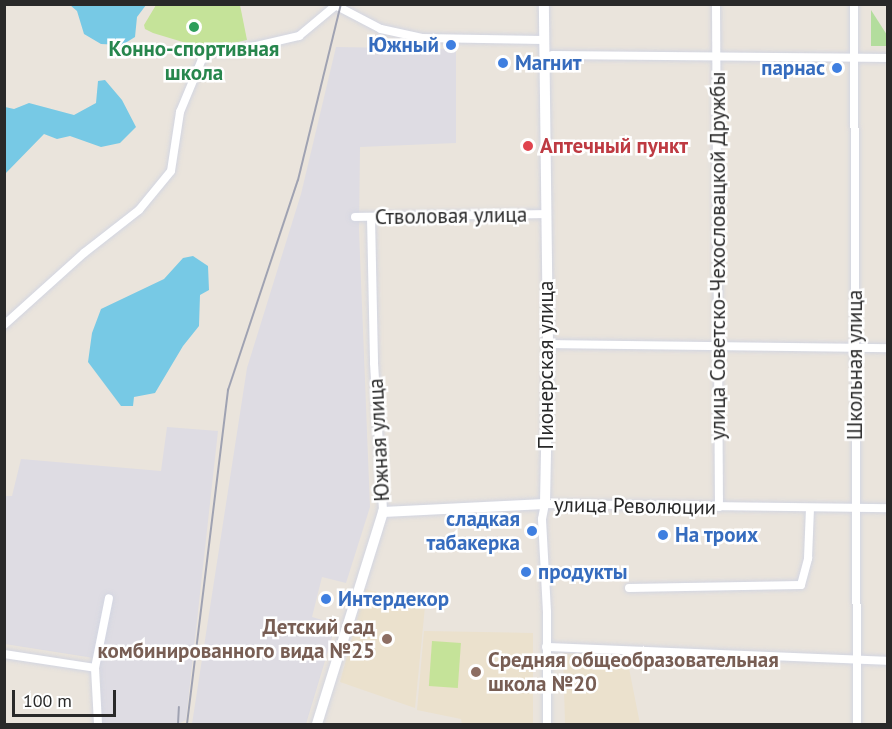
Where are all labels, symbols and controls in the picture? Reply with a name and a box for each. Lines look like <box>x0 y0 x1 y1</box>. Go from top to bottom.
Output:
marker: Конно-спортивная школа <box>187 20 201 34</box>
place label: Южный <box>368 32 439 58</box>
place label: Конно-спортивная школа <box>109 36 279 86</box>
marker: Южный <box>444 38 458 52</box>
place label: Магнит <box>515 50 582 76</box>
place label: парнас <box>761 55 825 81</box>
marker: Магнит <box>496 56 510 70</box>
marker: парнас <box>830 61 844 75</box>
street label: улица Советско-Чехословацкой Дружбы <box>705 71 731 441</box>
place label: Аптечный пункт <box>540 133 688 159</box>
marker: Аптечный пункт <box>521 139 535 153</box>
street label: Стволовая улица <box>375 202 527 230</box>
street label: Пионерская улица <box>533 281 559 449</box>
street label: Школьная улица <box>842 290 868 440</box>
street label: Южная улица <box>363 378 395 502</box>
street label: улица Революции <box>554 492 716 520</box>
place label: сладкая табакерка <box>426 506 520 556</box>
place label: На троих <box>675 522 758 548</box>
marker: сладкая табакерка <box>525 524 539 538</box>
marker: На троих <box>656 528 670 542</box>
place label: продукты <box>538 559 628 585</box>
marker: продукты <box>519 565 533 579</box>
place label: Интердекор <box>338 586 449 612</box>
marker: Интердекор <box>319 592 333 606</box>
place label: Детский сад комбинированного вида №25 <box>97 614 375 664</box>
marker: Детский сад комбинированного вида №25 <box>380 632 394 646</box>
place label: Средняя общеобразовательная школа №20 <box>488 647 779 697</box>
marker: Средняя общеобразовательная школа №20 <box>469 665 483 679</box>
scale bar <box>15 678 118 716</box>
text: 100 m <box>23 689 72 712</box>

